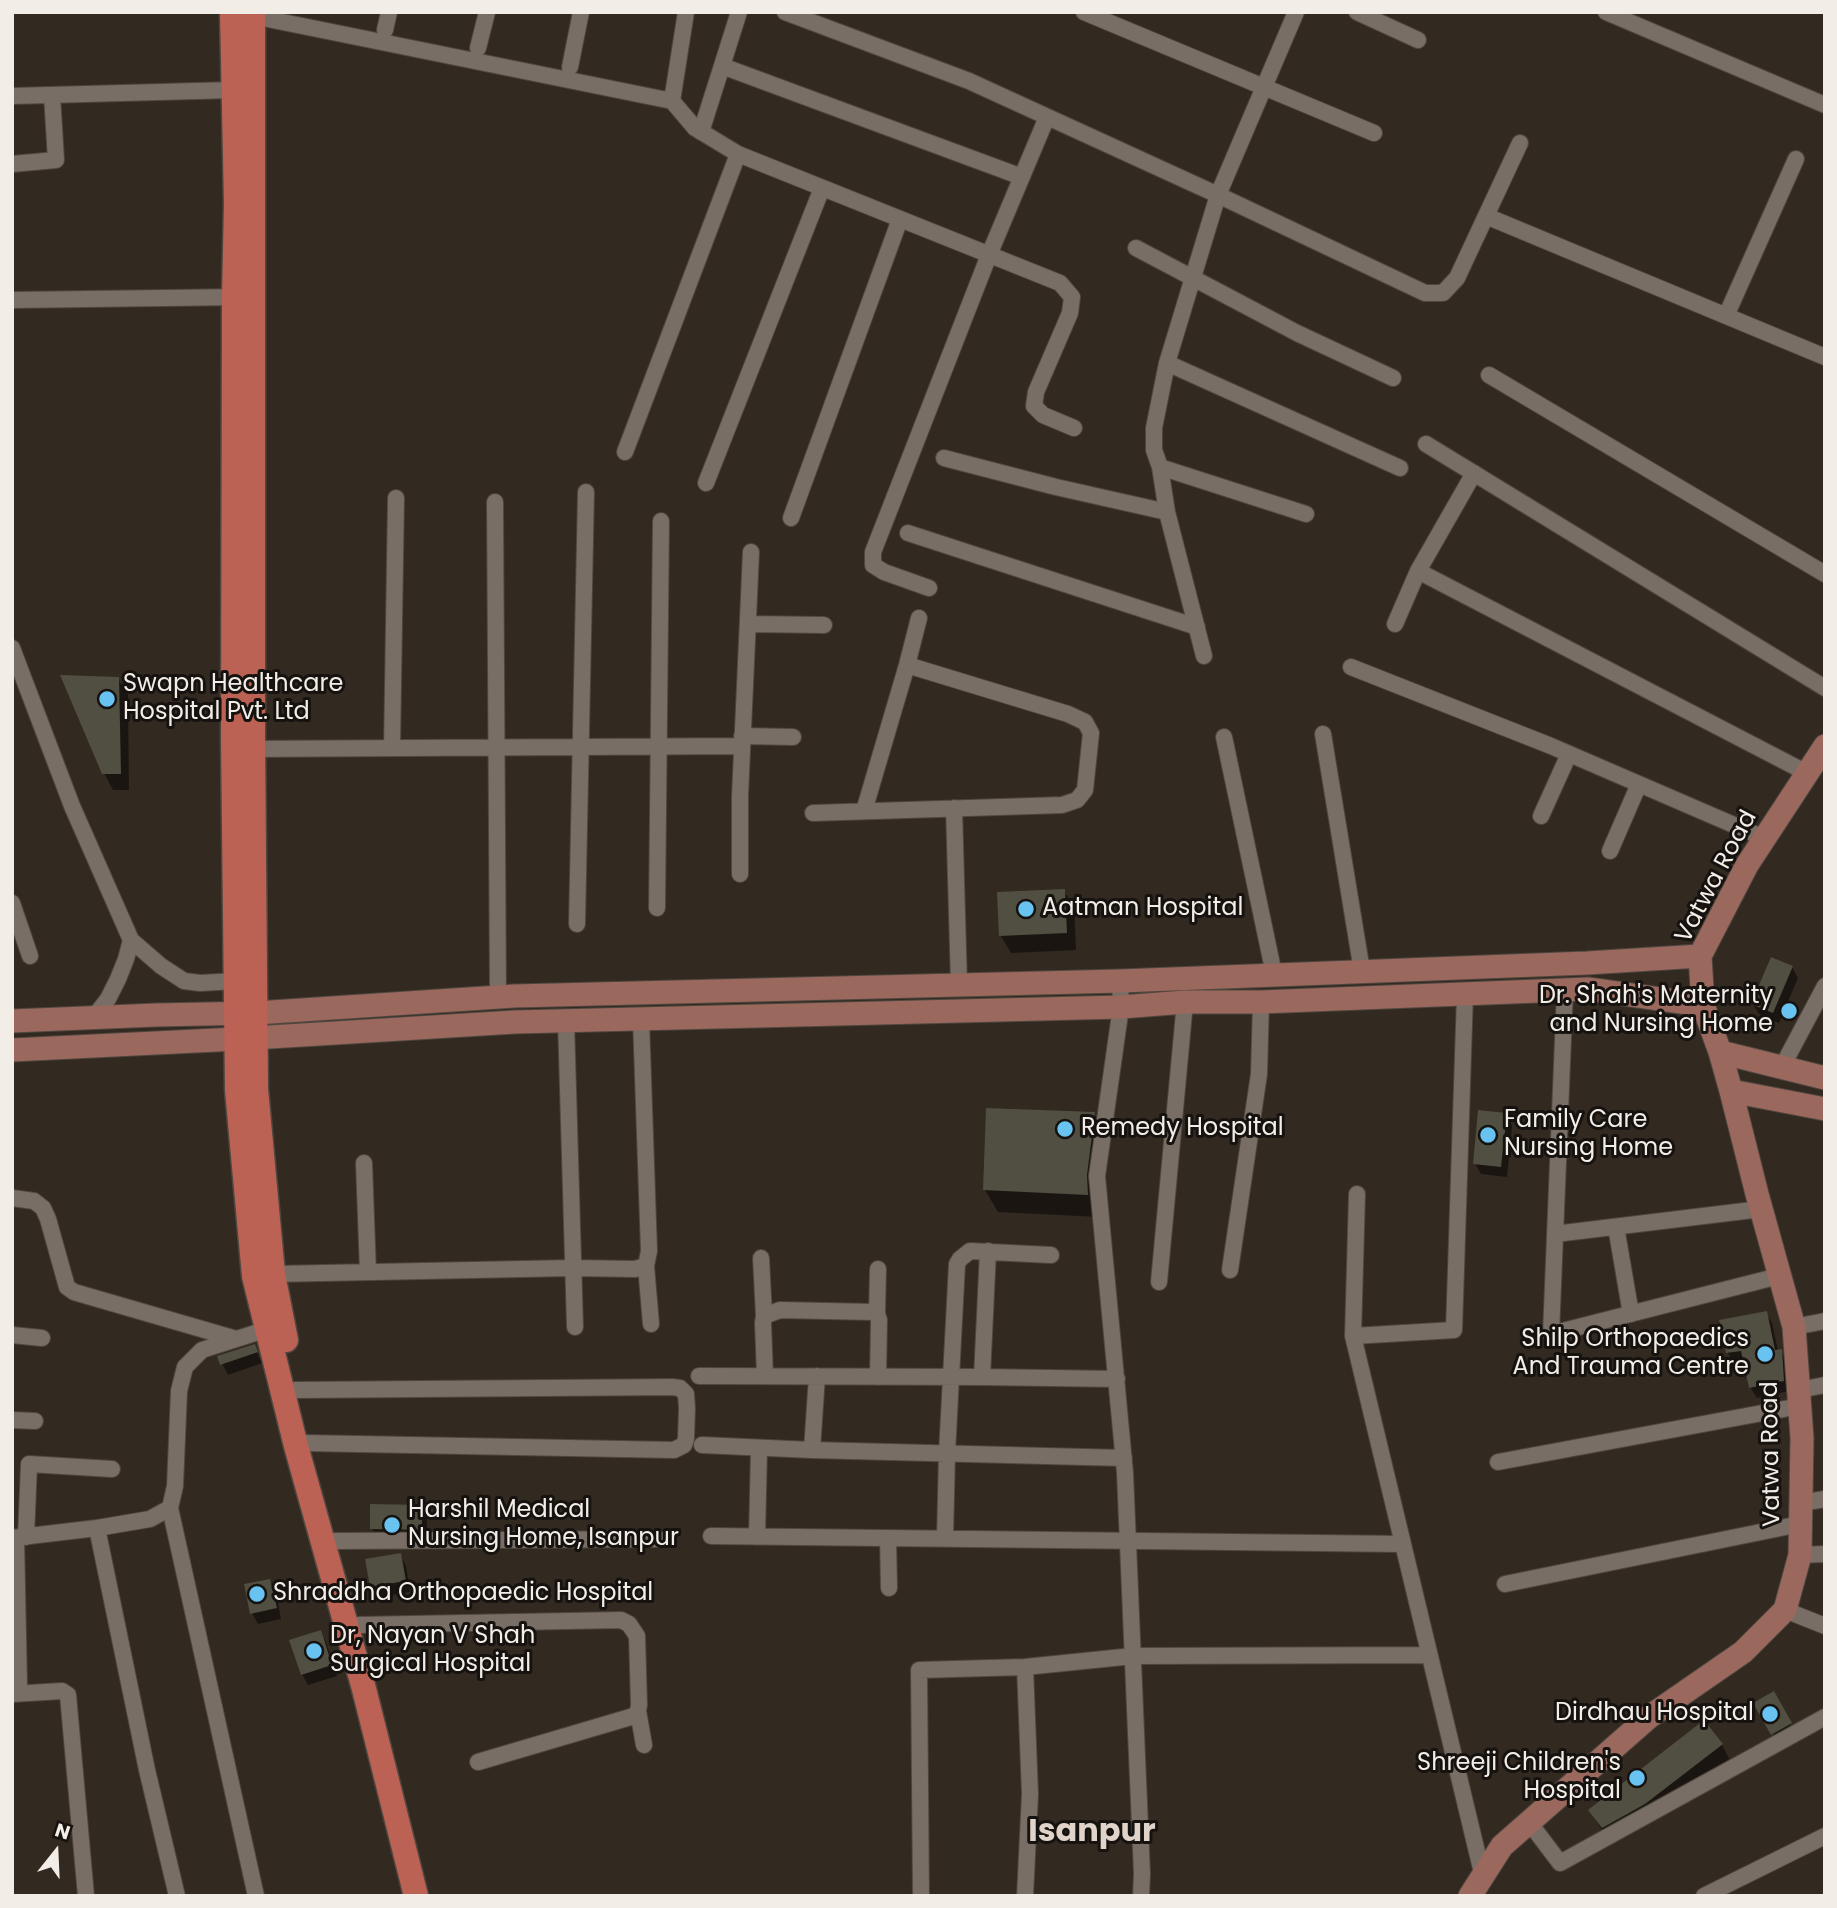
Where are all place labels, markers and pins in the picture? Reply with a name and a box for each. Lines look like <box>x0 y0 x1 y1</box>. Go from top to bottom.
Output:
place label: Swapn Healthcare Hospital Pvt. Ltd <box>123 671 343 727</box>
marker: Swapn Healthcare Hospital Pvt. Ltd <box>97 689 117 709</box>
place label: Aatman Hospital <box>1042 895 1243 923</box>
marker: Aatman Hospital <box>1016 899 1036 919</box>
place label: Dr. Shah's Maternity and Nursing Home <box>1539 983 1773 1039</box>
marker: Dr. Shah's Maternity and Nursing Home <box>1779 1001 1799 1021</box>
place label: Family Care Nursing Home <box>1504 1107 1673 1163</box>
place label: Remedy Hospital <box>1081 1115 1284 1143</box>
marker: Remedy Hospital <box>1055 1119 1075 1139</box>
marker: Family Care Nursing Home <box>1478 1125 1498 1145</box>
place label: Shilp Orthopaedics And Trauma Centre <box>1513 1326 1749 1382</box>
marker: Shilp Orthopaedics And Trauma Centre <box>1755 1344 1775 1364</box>
place label: Harshil Medical Nursing Home, Isanpur <box>408 1497 679 1553</box>
marker: Harshil Medical Nursing Home, Isanpur <box>382 1515 402 1535</box>
place label: Shraddha Orthopaedic Hospital <box>273 1580 653 1608</box>
marker: Shraddha Orthopaedic Hospital <box>247 1584 267 1604</box>
place label: Dr, Nayan V Shah Surgical Hospital <box>330 1623 535 1679</box>
marker: Dr, Nayan V Shah Surgical Hospital <box>304 1641 324 1661</box>
place label: Dirdhau Hospital <box>1555 1700 1754 1728</box>
marker: Dirdhau Hospital <box>1760 1704 1780 1724</box>
place label: Shreeji Children's Hospital <box>1417 1750 1621 1806</box>
marker: Shreeji Children's Hospital <box>1627 1768 1647 1788</box>

